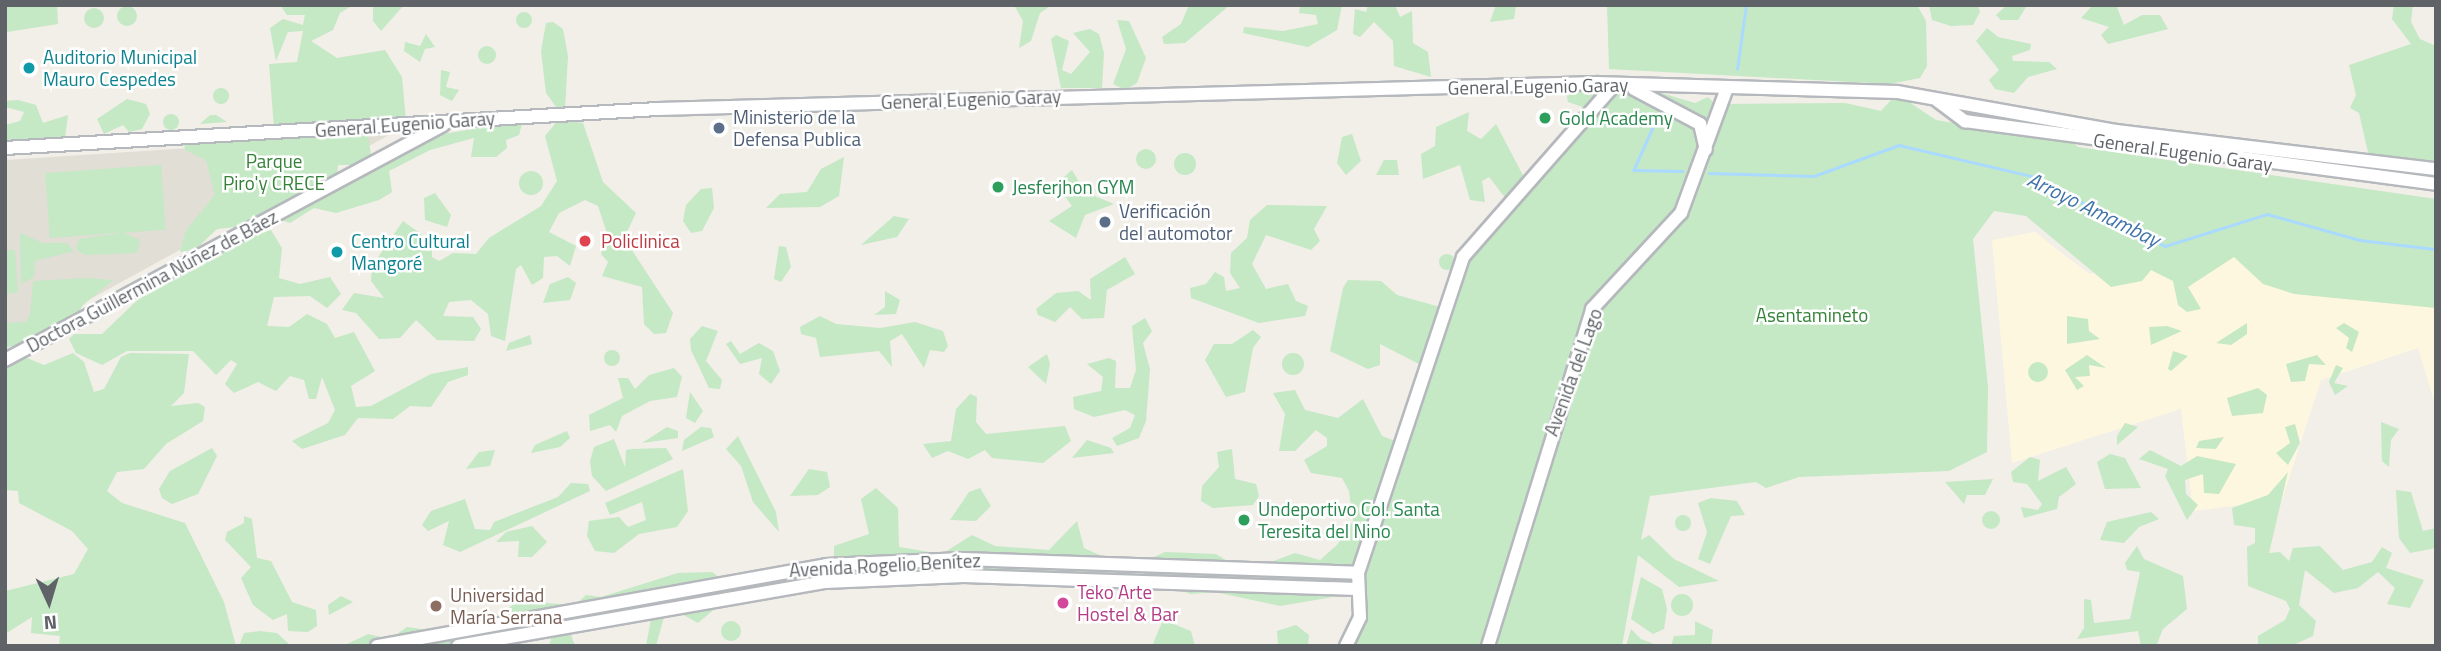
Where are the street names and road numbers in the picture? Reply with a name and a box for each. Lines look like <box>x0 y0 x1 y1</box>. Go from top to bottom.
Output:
street label: General Eugenio Garay <box>1448 73 1628 99</box>
street label: General Eugenio Garay <box>880 84 1062 114</box>
street label: General Eugenio Garay <box>314 106 496 142</box>
street label: General Eugenio Garay <box>2092 128 2274 176</box>
street label: Doctora Guillermina Núñez de Báez <box>22 205 282 357</box>
street label: Avenida del Lago <box>1539 305 1607 439</box>
street label: Avenida Rogelio Benítez <box>789 549 981 581</box>

